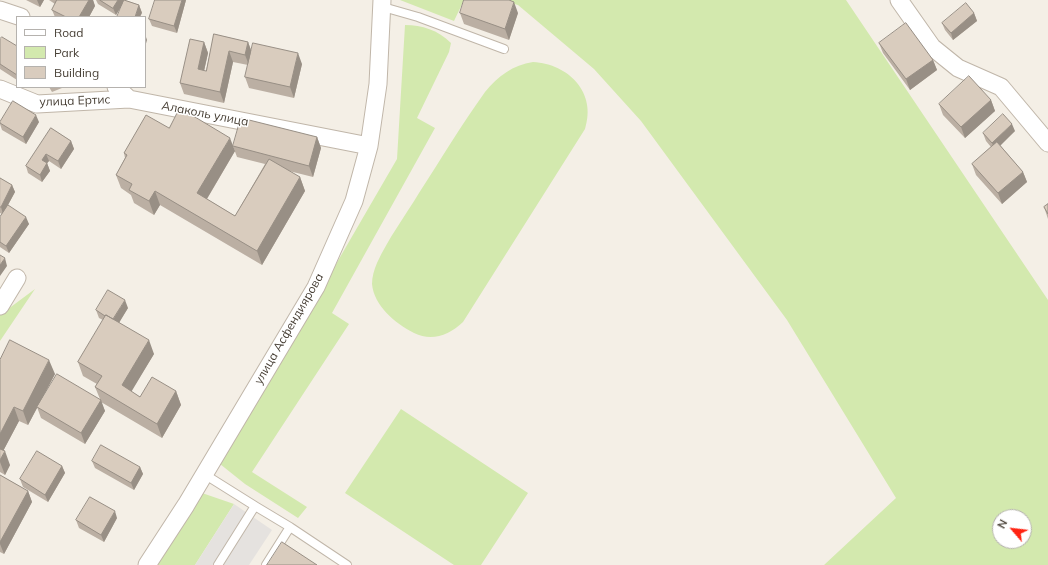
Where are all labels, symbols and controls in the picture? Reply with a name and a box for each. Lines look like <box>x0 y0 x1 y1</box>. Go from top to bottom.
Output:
legend <box>16 16 146 88</box>
text: Road <box>54 25 83 40</box>
text: Park <box>54 45 79 60</box>
text: Building <box>54 65 99 80</box>
street label: улица Ертис <box>39 93 111 109</box>
street label: Алаколь улица <box>160 99 250 129</box>
street label: улица Асфендиярова <box>251 271 327 387</box>
north arrow <box>992 509 1032 549</box>
text: N <box>994 517 1010 531</box>

